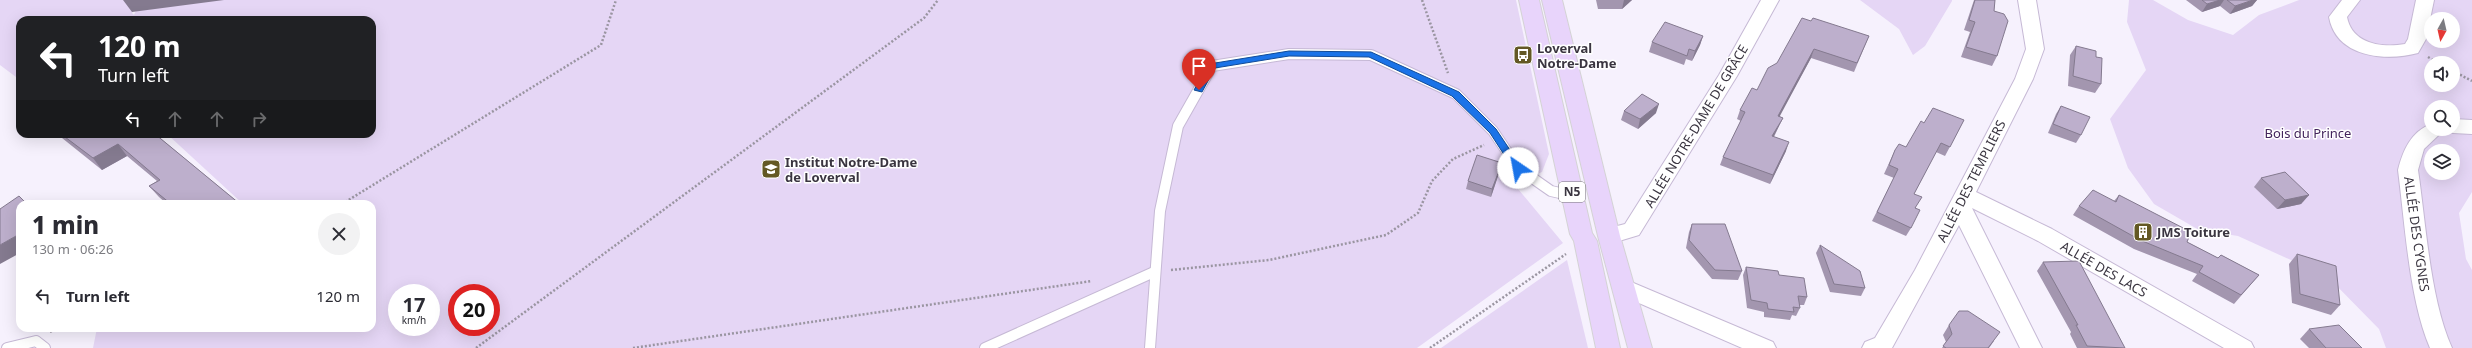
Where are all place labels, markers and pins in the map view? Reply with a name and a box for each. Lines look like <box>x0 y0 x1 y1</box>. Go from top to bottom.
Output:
place label: Loverval Notre-Dame <box>1537 39 1617 72</box>
bus stop icon: Loverval Notre-Dame <box>1512 44 1534 66</box>
pin <box>1182 49 1216 90</box>
place label: Institut Notre-Dame de Loverval <box>785 153 917 186</box>
school or university icon: Institut Notre-Dame de Loverval <box>760 158 782 180</box>
building icon: JMS Toiture <box>2132 221 2154 243</box>
place label: JMS Toiture <box>2156 223 2230 241</box>

